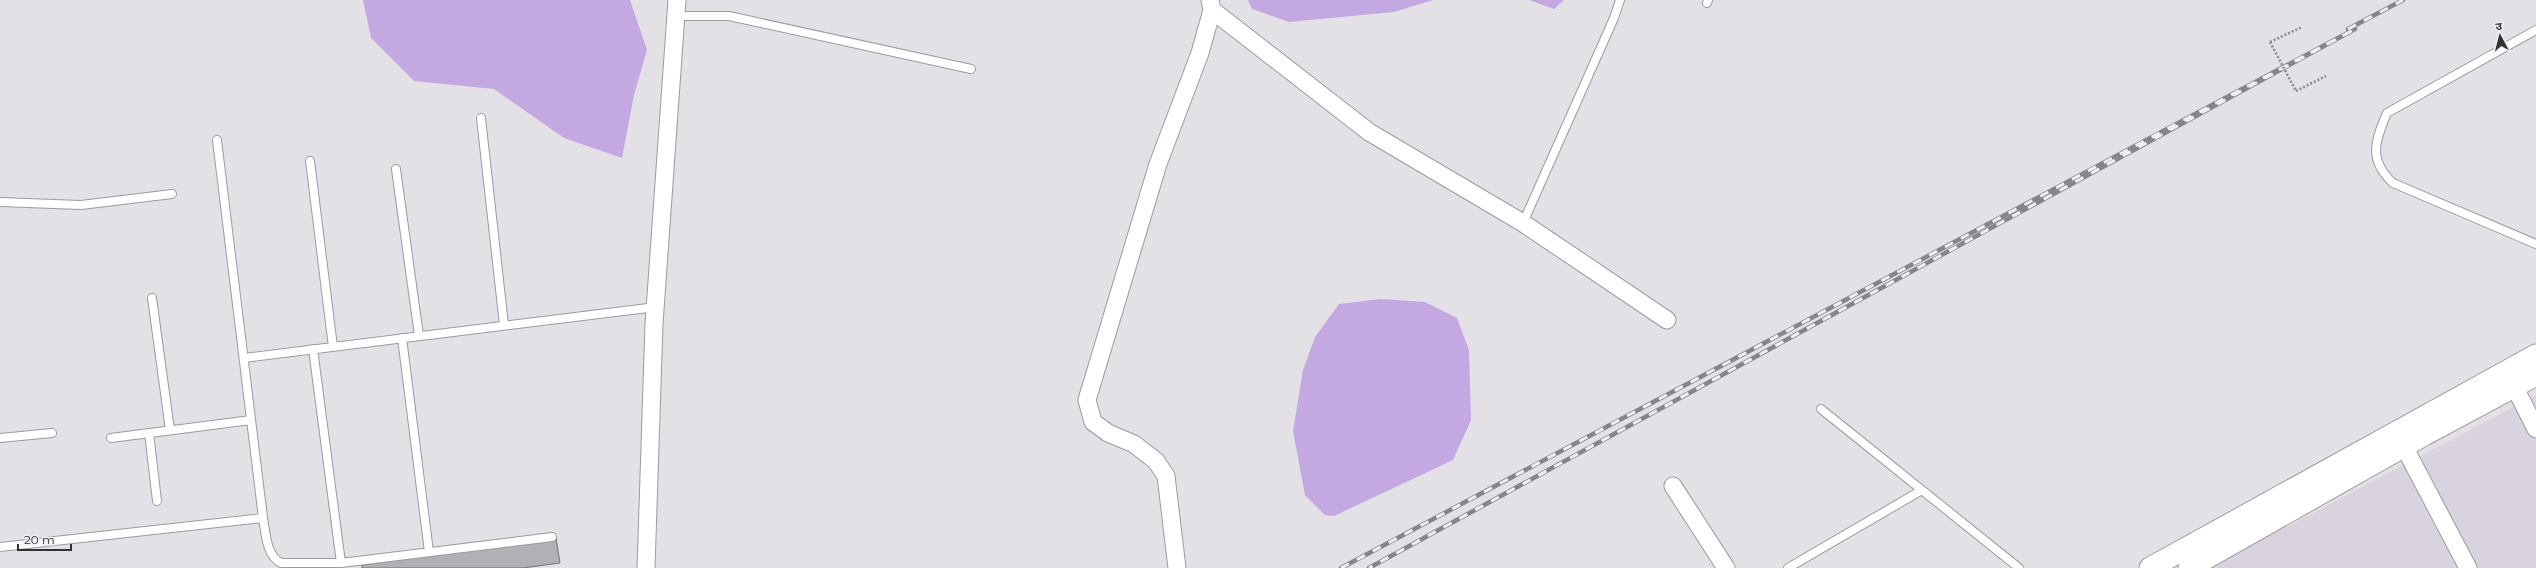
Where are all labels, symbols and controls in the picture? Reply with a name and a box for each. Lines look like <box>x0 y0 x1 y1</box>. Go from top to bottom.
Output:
north arrow <box>2480 16 2520 56</box>
text: उ <box>2495 19 2503 33</box>
scale bar <box>18 526 71 552</box>
text: 20 m <box>24 532 55 547</box>

